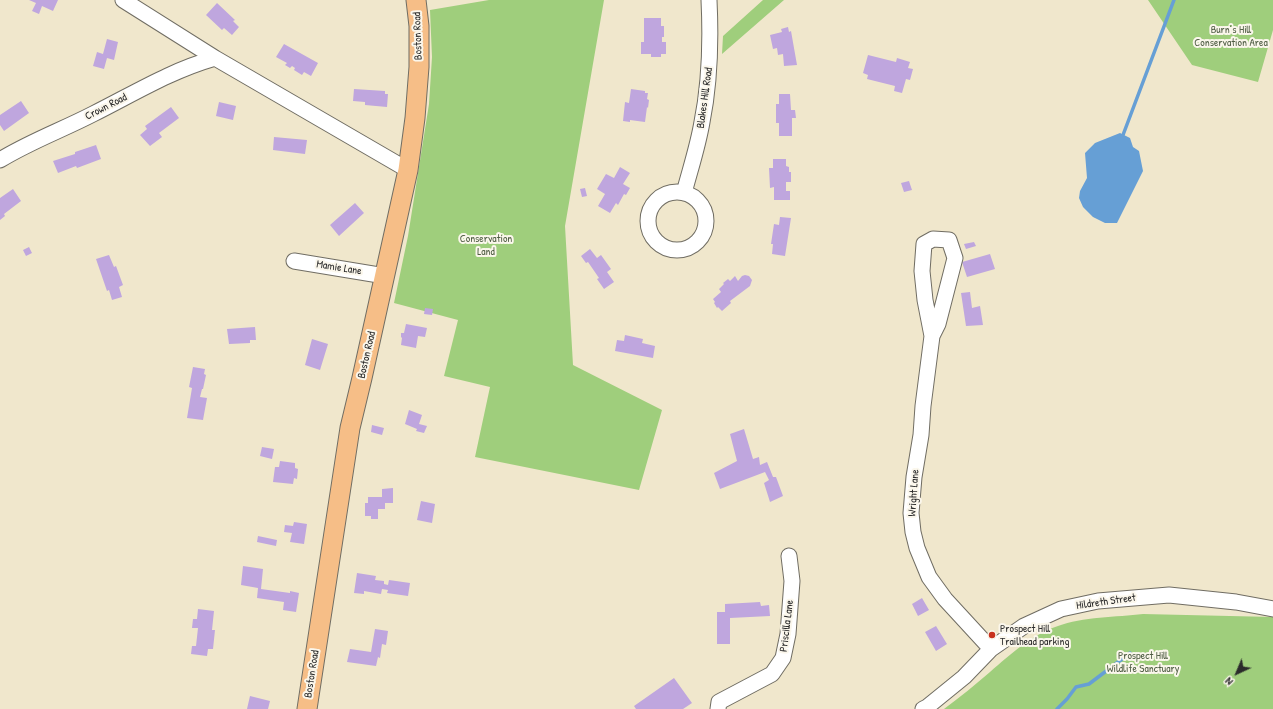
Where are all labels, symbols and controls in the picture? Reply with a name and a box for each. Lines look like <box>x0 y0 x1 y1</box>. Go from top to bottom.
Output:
street label: Boston Road <box>411 12 425 60</box>
park label: Burn’s Hill Conservation Area <box>1194 23 1268 49</box>
street label: Blakes Hill Road <box>694 67 716 129</box>
street label: Crown Road <box>83 91 129 123</box>
park label: Conservation Land <box>460 232 512 258</box>
street label: Mamie Lane <box>316 258 362 278</box>
street label: Boston Road <box>355 330 379 380</box>
street label: Wright Lane <box>906 469 922 517</box>
street label: Hildreth Street <box>1075 591 1137 613</box>
street label: Priscilla Lane <box>777 599 797 653</box>
place label: Prospect Hill Trailhead parking <box>1000 622 1069 648</box>
marker: Prospect Hill Trailhead parking <box>987 630 997 640</box>
street label: Boston Road <box>302 649 322 699</box>
park label: Prospect Hill Wildlife Sanctuary <box>1107 649 1179 675</box>
north arrow <box>1217 653 1257 693</box>
text: N <box>1222 675 1236 689</box>

